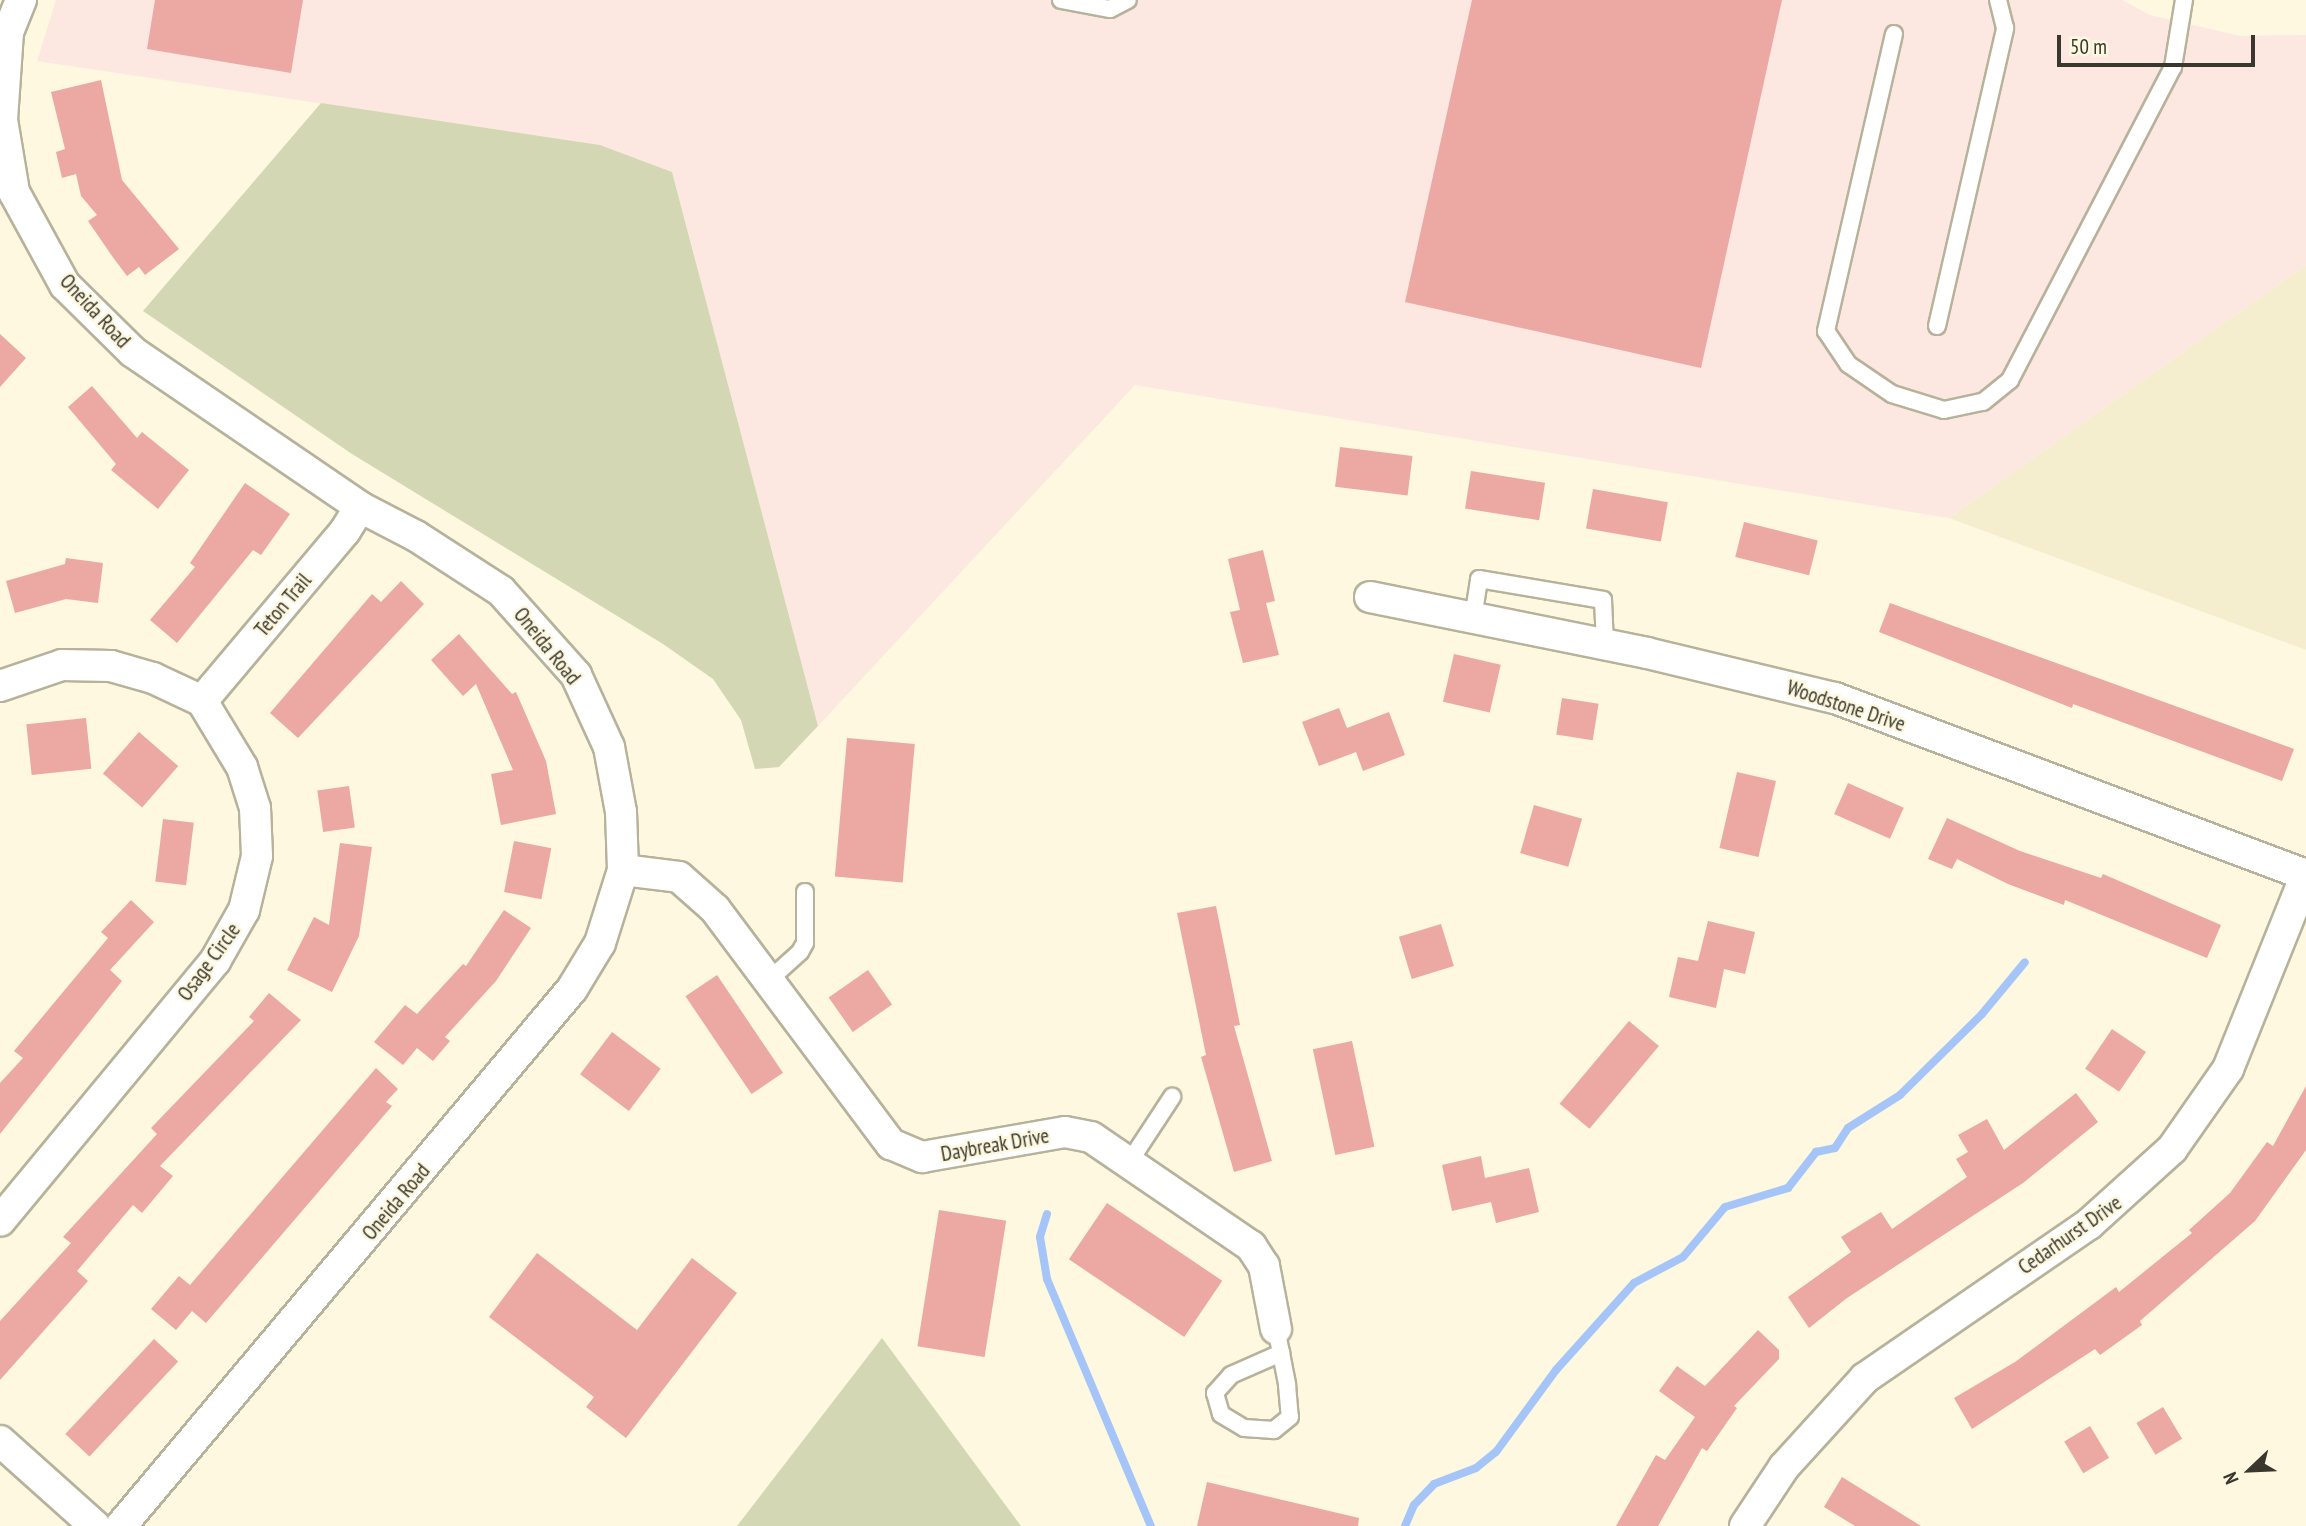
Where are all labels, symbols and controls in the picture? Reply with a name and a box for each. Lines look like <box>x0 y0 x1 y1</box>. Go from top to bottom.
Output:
scale bar <box>2061 21 2259 65</box>
text: 50 m <box>2070 33 2107 60</box>
street label: Oneida Road <box>54 269 136 353</box>
street label: Teton Trail <box>249 568 317 642</box>
street label: Oneida Road <box>508 602 586 690</box>
street label: Woodstone Drive <box>1784 675 1908 737</box>
street label: Osage Circle <box>172 918 246 1006</box>
street label: Daybreak Drive <box>939 1123 1051 1167</box>
street label: Oneida Road <box>357 1159 435 1245</box>
street label: Cedarhurst Drive <box>2013 1190 2127 1280</box>
north arrow <box>2215 1435 2285 1505</box>
text: N <box>2218 1469 2244 1488</box>

